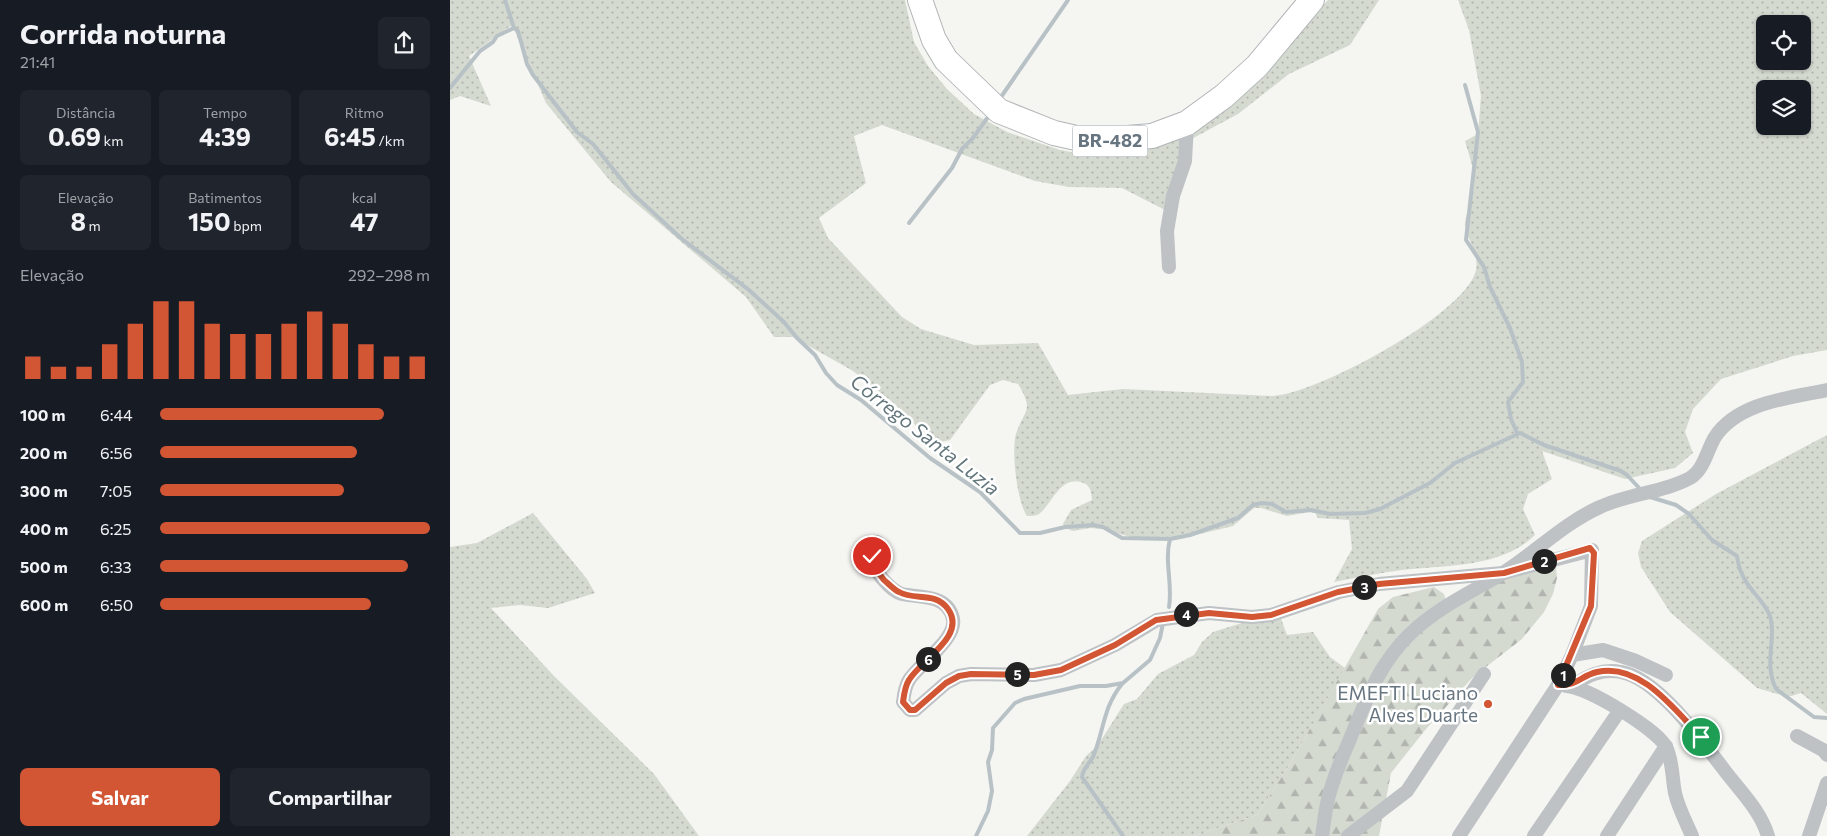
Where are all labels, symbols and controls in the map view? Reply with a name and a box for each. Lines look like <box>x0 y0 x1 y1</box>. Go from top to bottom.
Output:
map controls <box>1756 15 1811 135</box>
button: locate <box>1756 15 1811 70</box>
text: Corrida noturna <box>20 16 226 50</box>
button: share <box>378 17 430 69</box>
text: 21:41 <box>20 52 55 71</box>
button: layers <box>1756 80 1811 135</box>
text: Distância <box>56 104 115 121</box>
text: Tempo <box>203 104 247 121</box>
text: Ritmo <box>345 104 384 121</box>
text: 0.69 <box>48 121 101 151</box>
text: 4:39 <box>199 121 251 151</box>
text: 6:45 <box>324 121 376 151</box>
road number: BR-482 <box>1072 125 1148 156</box>
text: km <box>101 132 123 149</box>
text: /km <box>376 132 405 149</box>
text: Elevação <box>58 189 114 206</box>
text: Batimentos <box>188 189 262 206</box>
text: kcal <box>352 189 377 206</box>
text: 8 <box>70 206 86 236</box>
text: 150 <box>188 206 231 236</box>
text: 47 <box>350 206 379 236</box>
text: m <box>86 217 101 234</box>
text: bpm <box>231 217 262 234</box>
text: Elevação <box>20 265 84 284</box>
text: 292–298 m <box>348 265 430 284</box>
water label: Córrego Santa Luzia <box>846 369 1005 500</box>
text: 100 m <box>20 405 66 424</box>
text: 6:44 <box>100 405 133 424</box>
text: 200 m <box>20 443 67 462</box>
text: 6:56 <box>100 443 132 462</box>
text: 300 m <box>20 481 68 500</box>
text: 7:05 <box>100 481 132 500</box>
text: 400 m <box>20 519 68 538</box>
text: 6:25 <box>100 519 132 538</box>
pin <box>851 535 893 577</box>
icon: check <box>858 542 886 570</box>
pin: 2 <box>1532 548 1556 574</box>
text: 2 <box>1541 553 1548 570</box>
text: 500 m <box>20 557 68 576</box>
text: 6:33 <box>100 557 132 576</box>
pin: 3 <box>1352 574 1376 600</box>
text: 3 <box>1360 579 1369 596</box>
text: 600 m <box>20 595 68 614</box>
text: 6:50 <box>100 595 133 614</box>
pin: 4 <box>1174 602 1198 626</box>
text: 4 <box>1182 606 1191 623</box>
pin: 6 <box>916 646 940 672</box>
text: 6 <box>924 651 933 668</box>
pin: 5 <box>1004 662 1030 686</box>
pin: 1 <box>1550 662 1576 688</box>
text: 5 <box>1013 666 1022 683</box>
text: 1 <box>1560 667 1567 684</box>
place label: EMEFTI Luciano Alves Duarte <box>1337 681 1478 726</box>
marker: EMEFTI Luciano Alves Duarte <box>1482 698 1494 710</box>
pin <box>1680 716 1722 758</box>
icon: arrive <box>1687 723 1715 751</box>
button: Salvar <box>20 768 220 826</box>
button: Compartilhar <box>230 768 430 826</box>

